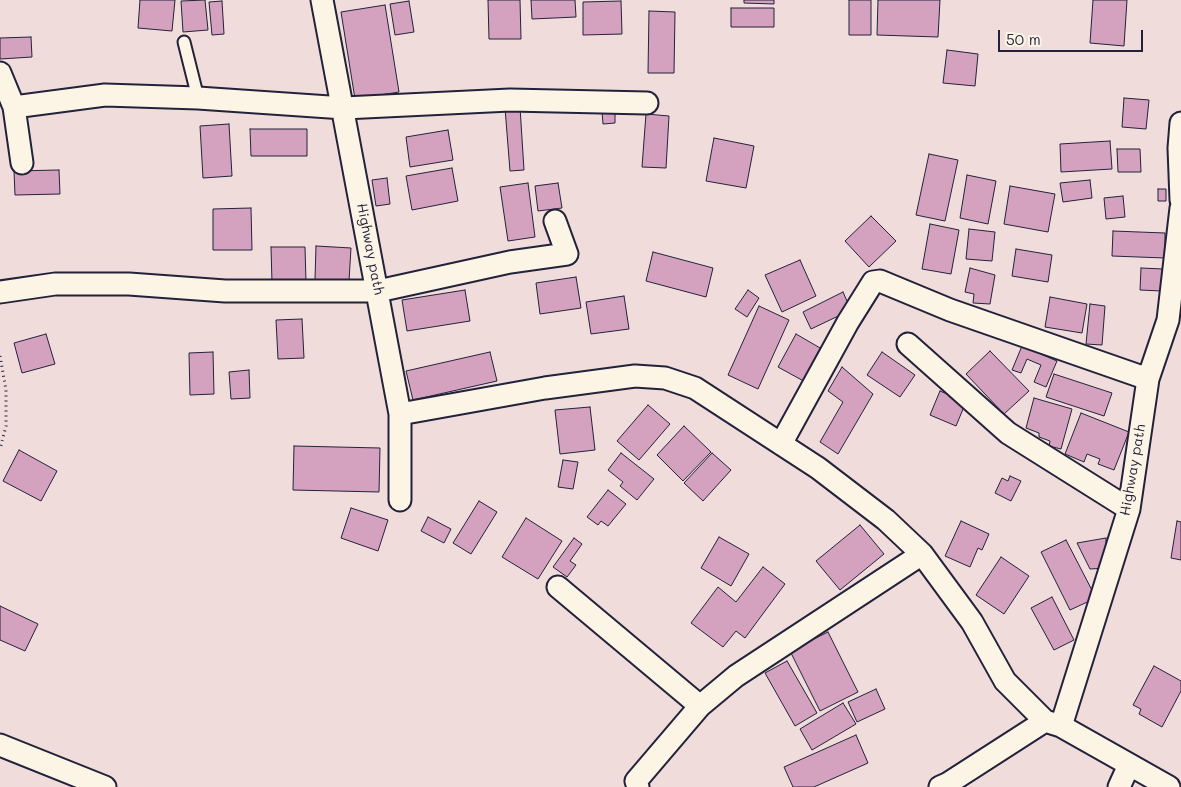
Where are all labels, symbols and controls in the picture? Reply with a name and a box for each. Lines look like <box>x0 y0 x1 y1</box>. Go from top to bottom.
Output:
scale bar <box>1001 20 1146 52</box>
text: 50 m <box>1006 29 1041 49</box>
street label: Highway path <box>353 202 387 296</box>
street label: Highway path <box>1117 423 1149 517</box>

